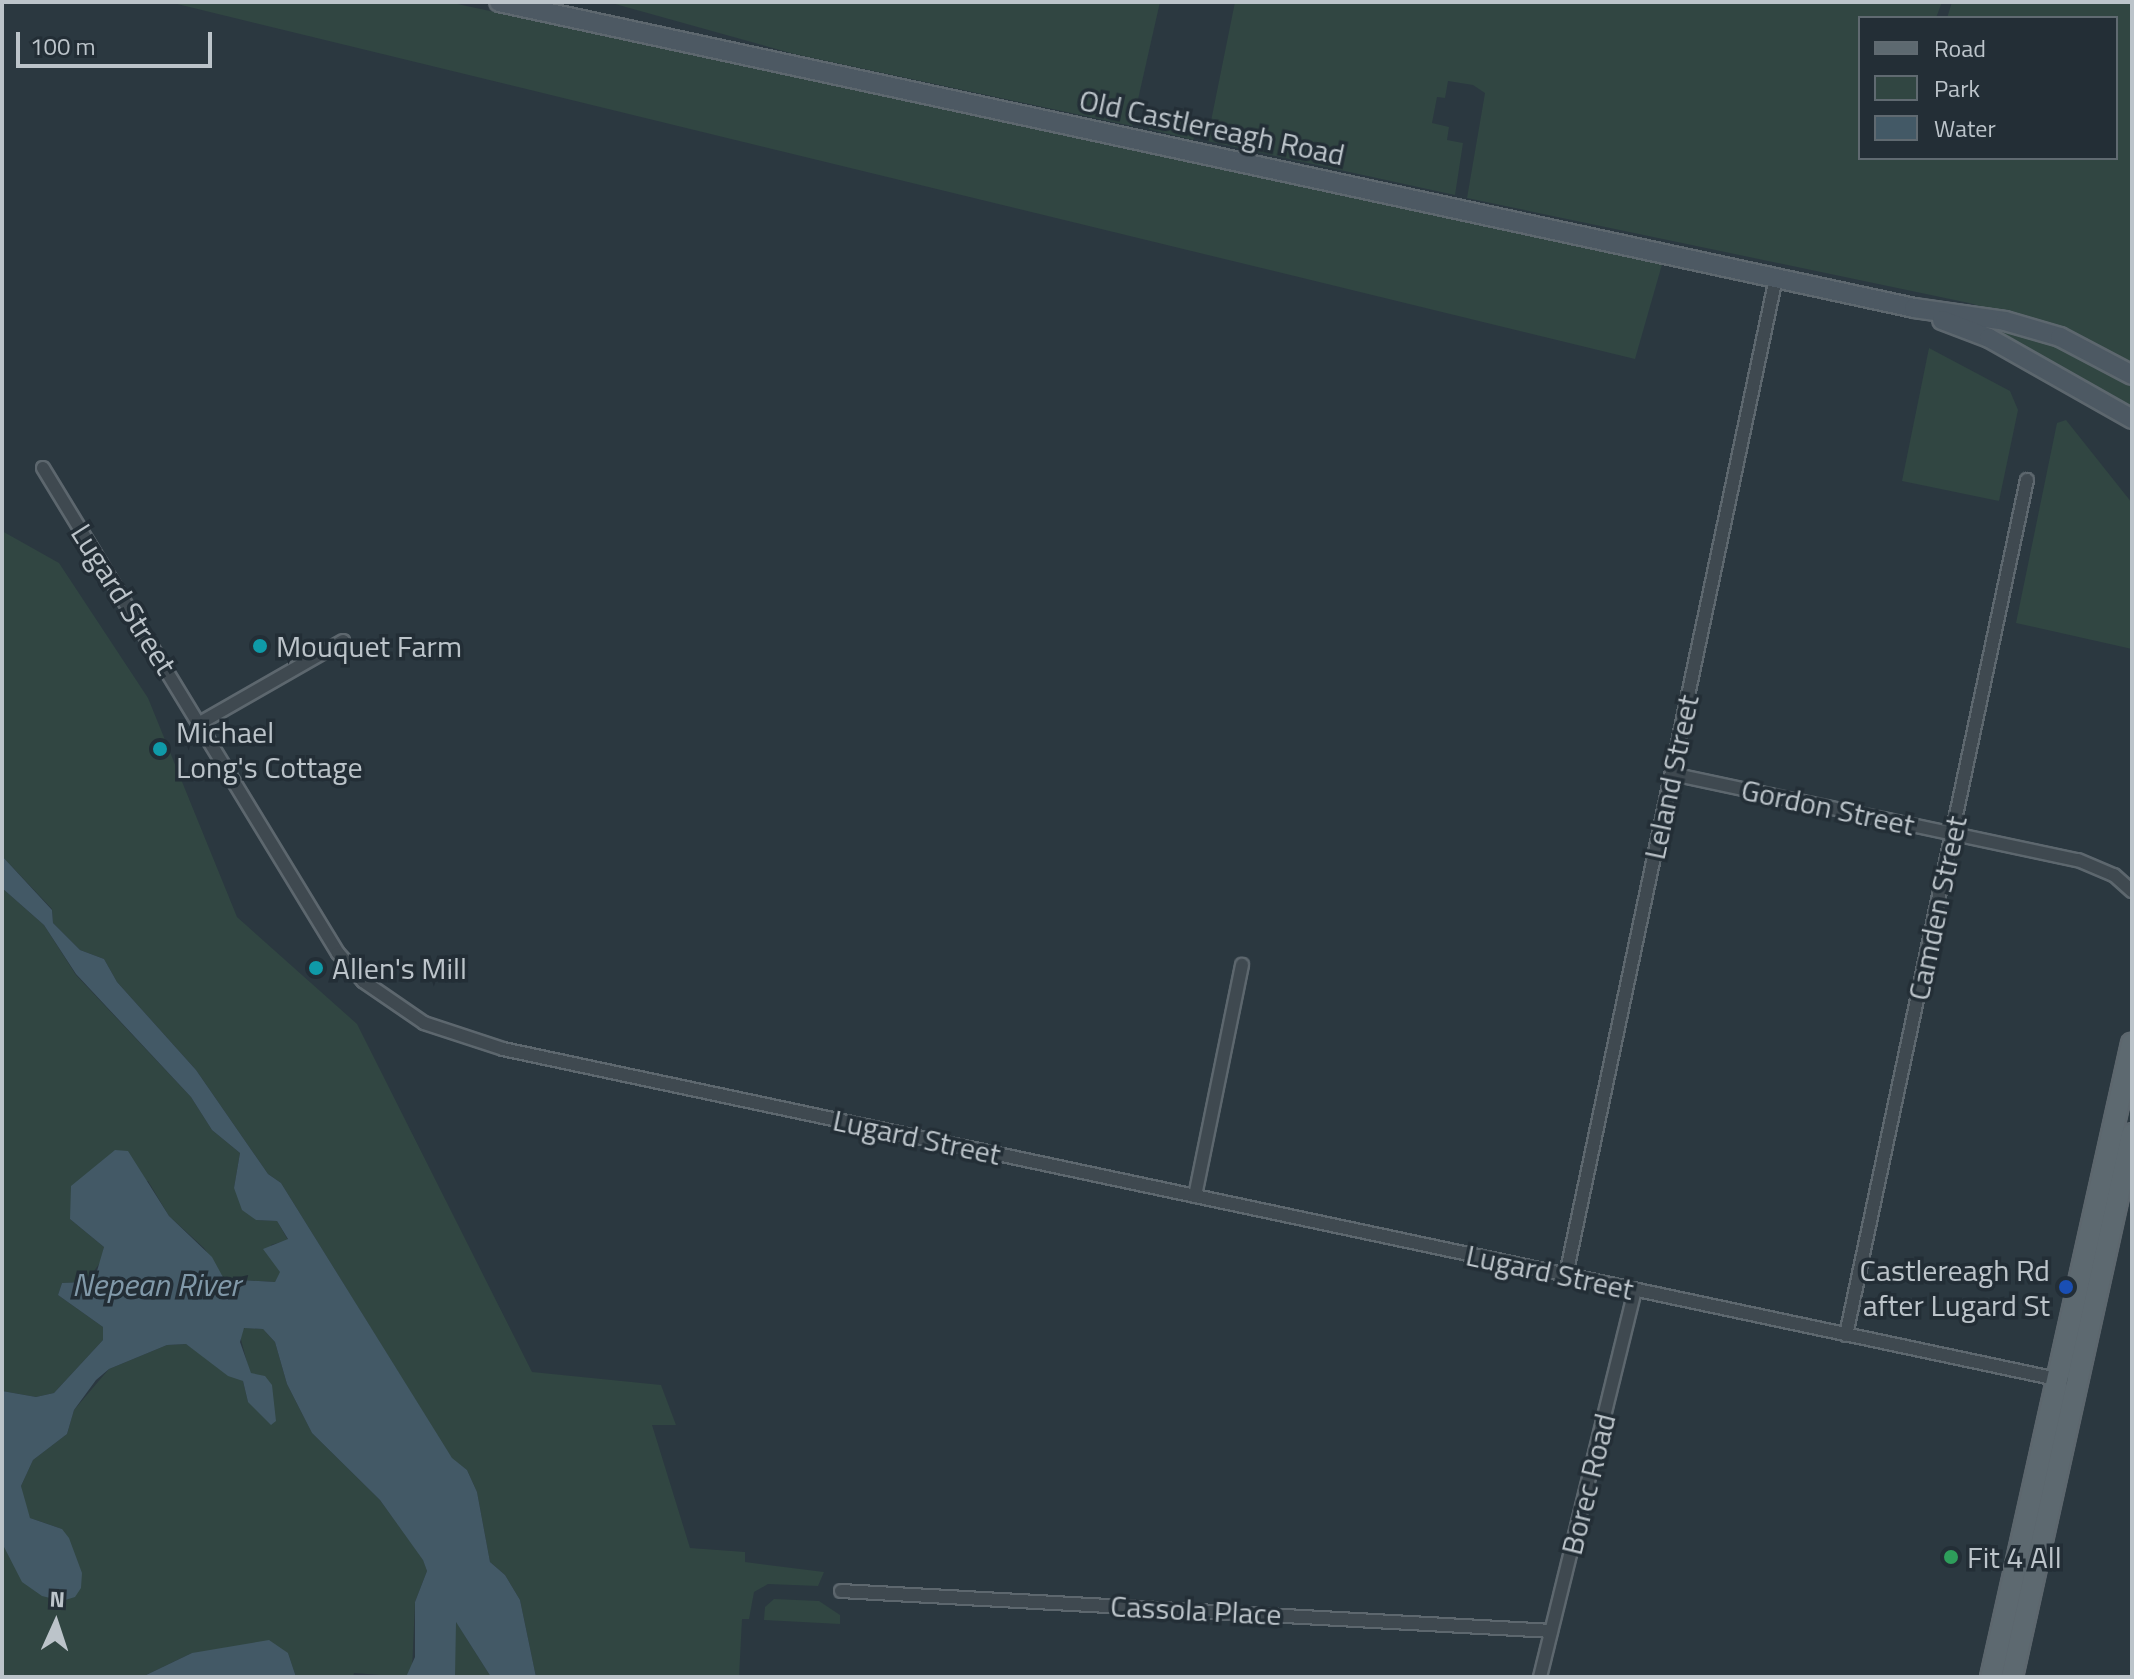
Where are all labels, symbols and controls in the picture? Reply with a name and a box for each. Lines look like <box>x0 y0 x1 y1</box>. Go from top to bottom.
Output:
scale bar <box>20 16 216 66</box>
legend <box>1858 16 2118 160</box>
text: 100 m <box>30 28 96 64</box>
text: Road <box>1934 30 1986 66</box>
text: Park <box>1934 70 1980 106</box>
street label: Old Castlereagh Road <box>1076 81 1348 173</box>
text: Water <box>1934 110 1996 146</box>
street label: Lugard Street <box>64 517 184 681</box>
place label: Mouquet Farm <box>276 628 462 664</box>
marker: Mouquet Farm <box>251 637 269 655</box>
street label: Leland Street <box>1636 691 1706 863</box>
place label: Michael Long's Cottage <box>176 714 363 784</box>
marker: Michael Long's Cottage <box>151 740 169 758</box>
street label: Gordon Street <box>1738 771 1918 843</box>
street label: Camden Street <box>1900 813 1974 1003</box>
place label: Allen's Mill <box>332 950 467 986</box>
marker: Allen's Mill <box>307 959 325 977</box>
street label: Lugard Street <box>830 1102 1004 1172</box>
street label: Lugard Street <box>1463 1237 1637 1307</box>
place label: Castlereagh Rd after Lugard St <box>1860 1252 2050 1322</box>
water label: Nepean River <box>72 1265 240 1303</box>
marker: Castlereagh Rd after Lugard St <box>2057 1278 2075 1296</box>
street label: Borec Road <box>1553 1410 1623 1558</box>
place label: Fit 4 All <box>1967 1539 2062 1575</box>
marker: Fit 4 All <box>1942 1548 1960 1566</box>
text: N <box>49 1582 66 1616</box>
north arrow <box>16 1583 96 1663</box>
street label: Cassola Place <box>1109 1588 1283 1632</box>

